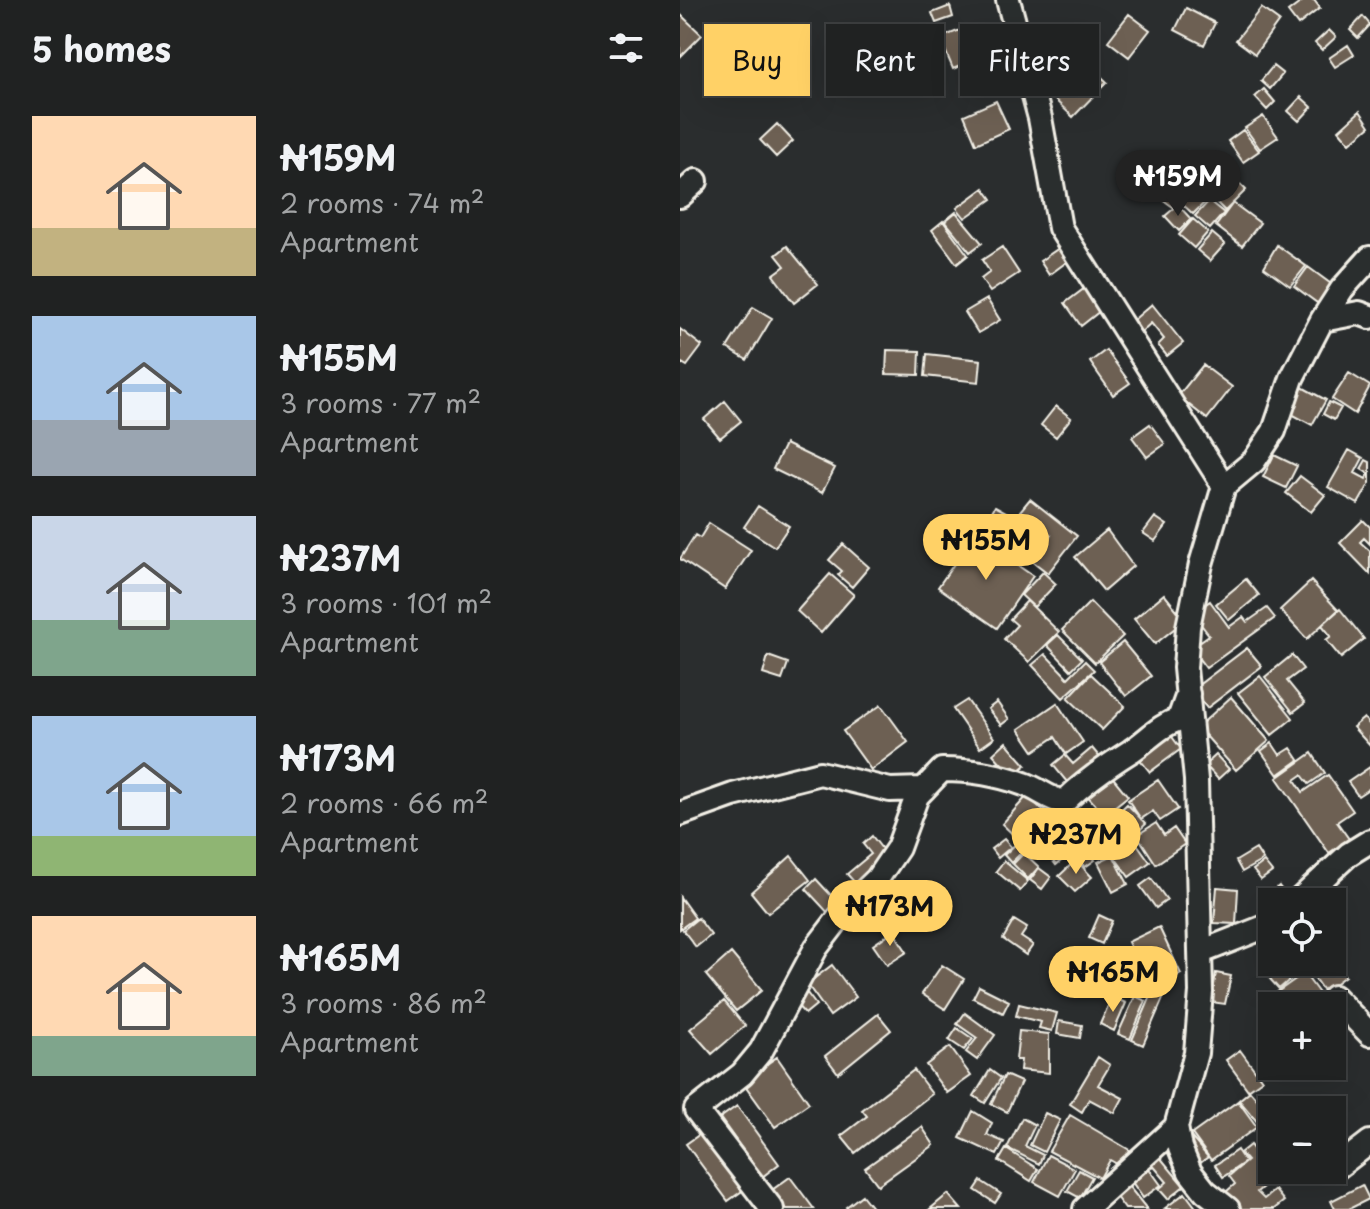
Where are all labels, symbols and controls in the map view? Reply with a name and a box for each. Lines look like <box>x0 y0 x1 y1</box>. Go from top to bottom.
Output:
text: 5 homes <box>32 22 171 74</box>
chip: Buy <box>704 24 810 96</box>
chip: Rent <box>826 24 944 96</box>
chip: Filters <box>960 24 1099 96</box>
icon: filters <box>604 26 648 70</box>
text: ₦159M <box>280 131 396 183</box>
icon: home <box>96 148 192 244</box>
pin: ₦159M <box>1122 150 1234 218</box>
text: ₦159M <box>1134 156 1222 195</box>
text: 2 rooms · 74 m² <box>280 183 484 222</box>
text: Apartment <box>280 222 419 261</box>
text: ₦155M <box>280 331 398 383</box>
icon: home <box>96 348 192 444</box>
text: 3 rooms · 77 m² <box>280 383 481 422</box>
text: Apartment <box>280 422 419 461</box>
pin: ₦155M <box>930 514 1042 582</box>
text: ₦155M <box>941 520 1031 559</box>
text: ₦237M <box>280 531 401 583</box>
icon: home <box>96 548 192 644</box>
text: 3 rooms · 101 m² <box>280 583 492 622</box>
text: Apartment <box>280 622 419 661</box>
text: ₦173M <box>280 731 396 783</box>
icon: home <box>96 748 192 844</box>
text: 2 rooms · 66 m² <box>280 783 489 822</box>
pin: ₦237M <box>1020 808 1132 876</box>
text: ₦237M <box>1030 814 1122 853</box>
text: Apartment <box>280 822 419 861</box>
pin: ₦173M <box>834 880 946 948</box>
text: ₦173M <box>846 886 934 925</box>
map controls <box>1258 888 1346 1184</box>
button: locate <box>1258 888 1346 976</box>
text: ₦165M <box>280 931 401 983</box>
pin: ₦165M <box>1057 946 1169 1014</box>
icon: home <box>96 948 192 1044</box>
text: ₦165M <box>1067 952 1159 991</box>
text: 3 rooms · 86 m² <box>280 983 487 1022</box>
button: + <box>1258 992 1346 1080</box>
text: Apartment <box>280 1022 419 1061</box>
button: − <box>1258 1096 1346 1184</box>

